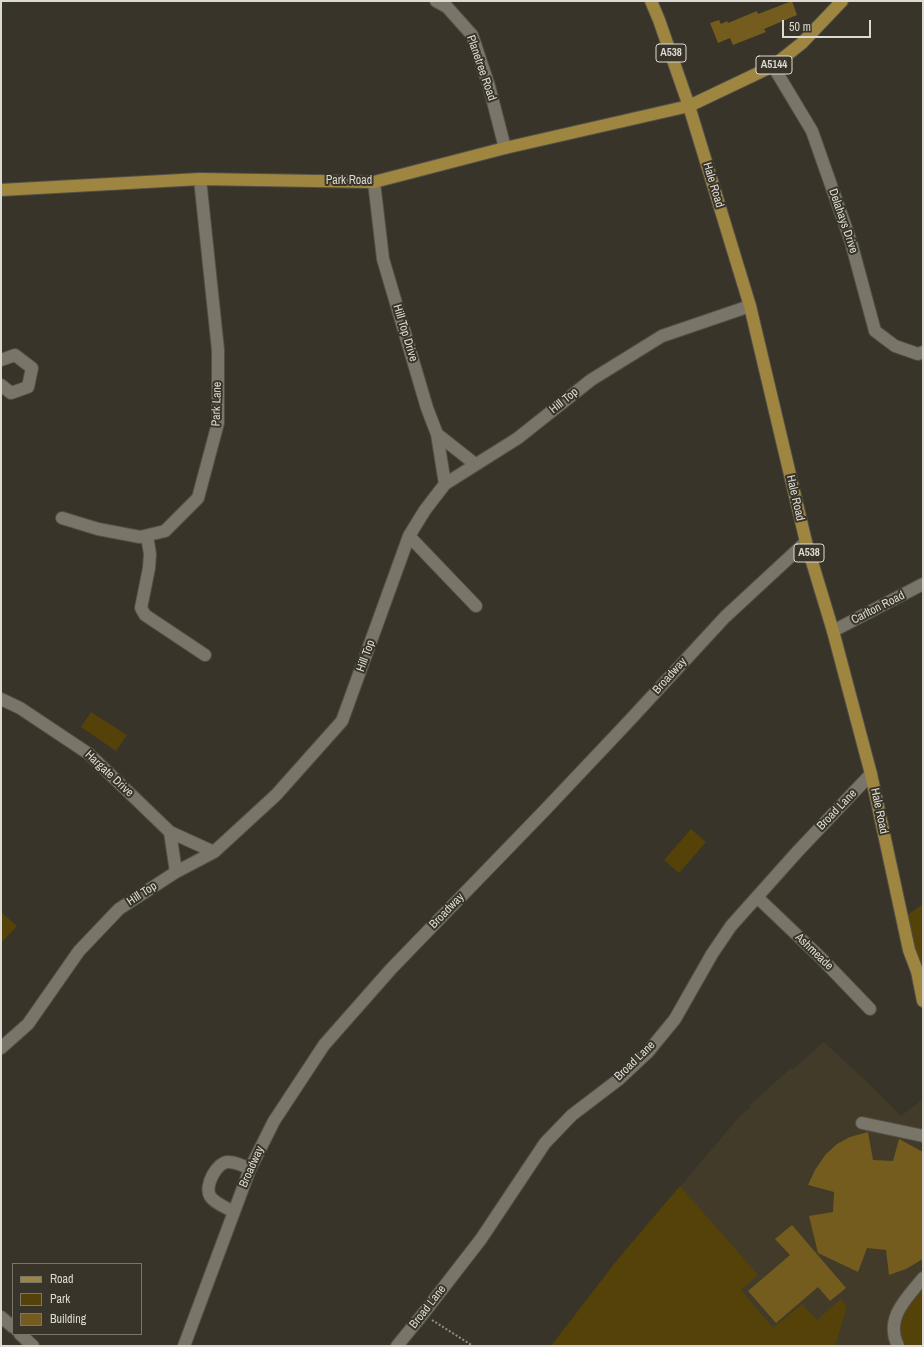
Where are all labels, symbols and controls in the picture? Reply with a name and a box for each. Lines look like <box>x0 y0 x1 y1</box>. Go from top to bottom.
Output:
scale bar <box>784 12 873 38</box>
text: 50 m <box>789 19 811 35</box>
street label: Planetree Road <box>463 33 499 103</box>
road number: A538 <box>656 44 686 62</box>
road number: A5144 <box>756 56 792 74</box>
street label: Hale Road <box>699 161 727 209</box>
street label: Park Road <box>326 174 372 188</box>
street label: Delahays Drive <box>825 187 861 255</box>
street label: Hill Top Drive <box>389 303 421 363</box>
street label: Park Lane <box>209 381 225 427</box>
street label: Hill Top <box>547 385 581 417</box>
street label: Hale Road <box>783 474 807 522</box>
road number: A538 <box>794 544 824 562</box>
street label: Carlton Road <box>849 588 907 628</box>
street label: Hill Top <box>354 638 378 674</box>
street label: Broadway <box>650 655 690 697</box>
street label: Hargate Drive <box>82 748 136 800</box>
street label: Broad Lane <box>814 787 860 833</box>
street label: Hale Road <box>867 787 891 835</box>
street label: Hill Top <box>124 879 160 909</box>
street label: Broadway <box>427 890 467 932</box>
street label: Ashmeade <box>792 930 836 974</box>
street label: Broad Lane <box>612 1038 658 1084</box>
street label: Broadway <box>237 1144 267 1190</box>
legend <box>12 1263 142 1335</box>
text: Road <box>50 1271 74 1287</box>
street label: Broad Lane <box>407 1283 449 1331</box>
text: Park <box>50 1291 70 1307</box>
text: Building <box>50 1311 86 1327</box>

